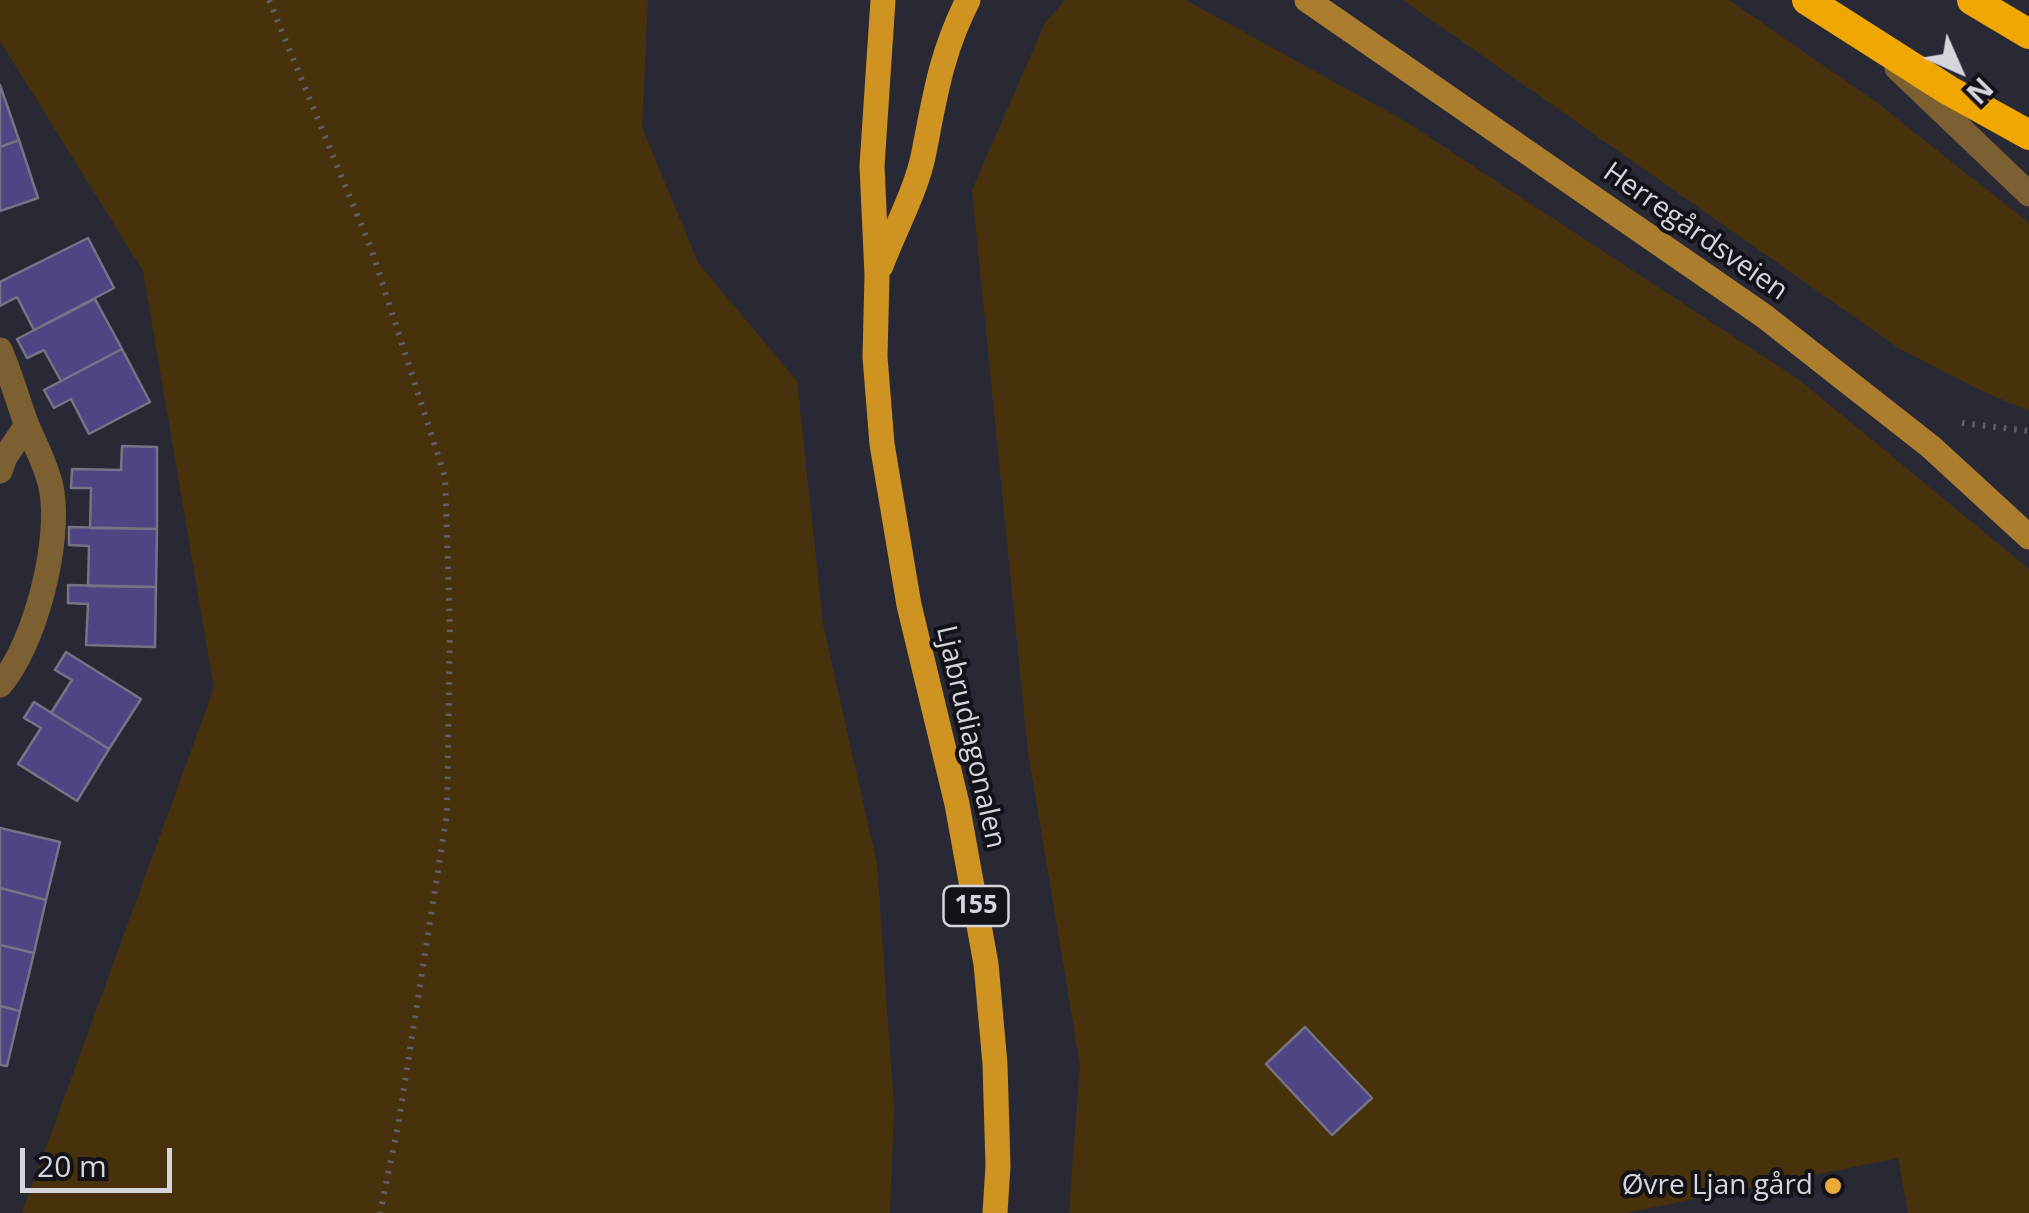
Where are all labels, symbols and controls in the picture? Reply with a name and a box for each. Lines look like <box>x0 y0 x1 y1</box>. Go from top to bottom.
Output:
north arrow <box>1909 20 2009 120</box>
text: N <box>1959 70 2002 113</box>
street label: Herregårdsveien <box>1596 156 1794 308</box>
street label: Ljabrudiagonalen <box>928 622 1012 852</box>
road number: 155 <box>944 886 1008 926</box>
scale bar <box>25 1128 178 1190</box>
text: 20 m <box>37 1145 107 1186</box>
place label: Øvre Ljan gård <box>1622 1169 1813 1203</box>
marker: Øvre Ljan gård <box>1822 1175 1844 1197</box>

